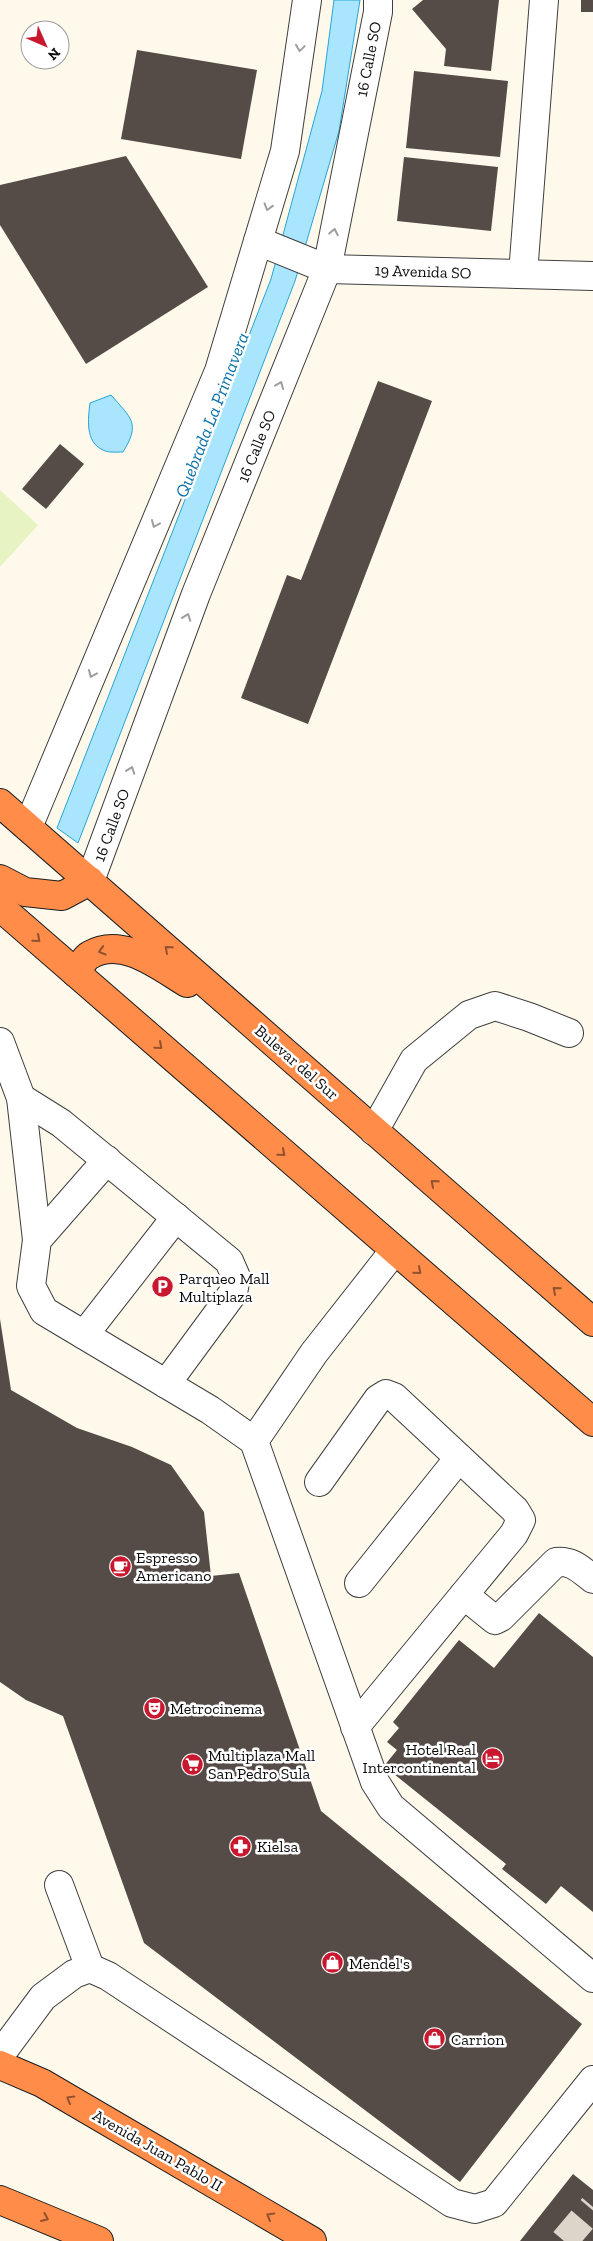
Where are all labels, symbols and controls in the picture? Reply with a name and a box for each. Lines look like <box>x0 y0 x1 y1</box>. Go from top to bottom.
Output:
north arrow <box>20 20 70 70</box>
street label: 16 Calle SO <box>352 20 385 98</box>
text: N <box>44 44 64 64</box>
one-way arrow <box>295 45 306 53</box>
one-way arrow <box>264 203 274 211</box>
one-way arrow <box>328 228 339 237</box>
street label: 19 Avenida SO <box>374 260 472 283</box>
water label: Quebrada La Primavera <box>170 329 254 501</box>
one-way arrow <box>274 381 285 390</box>
street label: 16 Calle SO <box>233 407 280 485</box>
one-way arrow <box>150 520 160 528</box>
one-way arrow <box>181 613 191 622</box>
one-way arrow <box>87 669 98 678</box>
one-way arrow <box>125 766 135 774</box>
street label: 16 Calle SO <box>90 786 134 864</box>
one-way arrow <box>31 934 40 943</box>
one-way arrow <box>98 946 106 956</box>
one-way arrow <box>164 946 173 955</box>
street label: Bulevar del Sur <box>251 1021 343 1104</box>
one-way arrow <box>154 1040 163 1049</box>
one-way arrow <box>276 1147 285 1156</box>
one-way arrow <box>431 1180 440 1189</box>
one-way arrow <box>412 1265 421 1274</box>
place label: Parqueo Mall Multiplaza <box>179 1269 270 1306</box>
parking icon: Parqueo Mall Multiplaza <box>151 1275 175 1299</box>
one-way arrow <box>553 1287 562 1296</box>
place label: Espresso Americano <box>136 1548 211 1585</box>
cafe icon: Espresso Americano <box>108 1554 132 1578</box>
theatre icon: Metrocinema <box>142 1696 166 1720</box>
place label: Metrocinema <box>170 1699 262 1718</box>
place label: Hotel Real Intercontinental <box>363 1740 476 1777</box>
place label: Multiplaza Mall San Pedro Sula <box>208 1746 315 1783</box>
hotel icon: Hotel Real Intercontinental <box>480 1746 504 1770</box>
supermarket icon: Multiplaza Mall San Pedro Sula <box>180 1752 204 1776</box>
pharmacy icon: Kielsa <box>229 1834 253 1858</box>
place label: Kielsa <box>257 1837 299 1856</box>
shop icon: Mendel's <box>321 1951 345 1975</box>
place label: Mendel's <box>349 1954 410 1973</box>
shop icon: Carrion <box>423 2027 447 2051</box>
place label: Carrion <box>451 2030 505 2049</box>
one-way arrow <box>66 2095 75 2105</box>
street label: Avenida Juan Pablo II <box>89 2106 226 2195</box>
one-way arrow <box>40 2212 49 2223</box>
one-way arrow <box>267 2213 276 2223</box>

